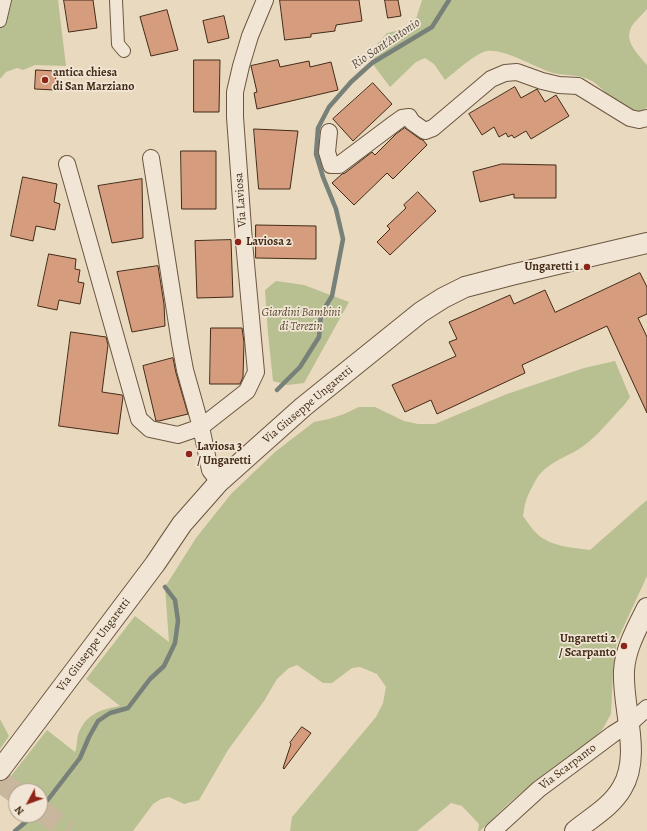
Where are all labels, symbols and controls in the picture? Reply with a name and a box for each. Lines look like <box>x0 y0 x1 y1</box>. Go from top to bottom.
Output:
water label: Rio Sant'Antonio <box>349 15 423 73</box>
place label: antica chiesa di San Marziano <box>53 66 134 94</box>
marker: antica chiesa di San Marziano <box>40 75 50 85</box>
street label: Via Laviosa <box>232 172 250 228</box>
place label: Laviosa 2 <box>246 235 292 249</box>
marker: Laviosa 2 <box>233 237 243 247</box>
place label: Ungaretti 1 <box>525 260 579 274</box>
marker: Ungaretti 1 <box>582 262 592 272</box>
park label: Giardini Bambini di Terezin <box>262 306 340 334</box>
street label: Via Giuseppe Ungaretti <box>260 363 356 447</box>
place label: Laviosa 3 / Ungaretti <box>197 440 251 468</box>
marker: Laviosa 3 / Ungaretti <box>184 449 194 459</box>
street label: Via Giuseppe Ungaretti <box>54 595 134 695</box>
place label: Ungaretti 2 / Scarpanto <box>559 632 616 660</box>
marker: Ungaretti 2 / Scarpanto <box>619 641 629 651</box>
street label: Via Scarpanto <box>537 741 599 793</box>
north arrow <box>8 783 48 823</box>
text: N <box>11 803 28 818</box>

